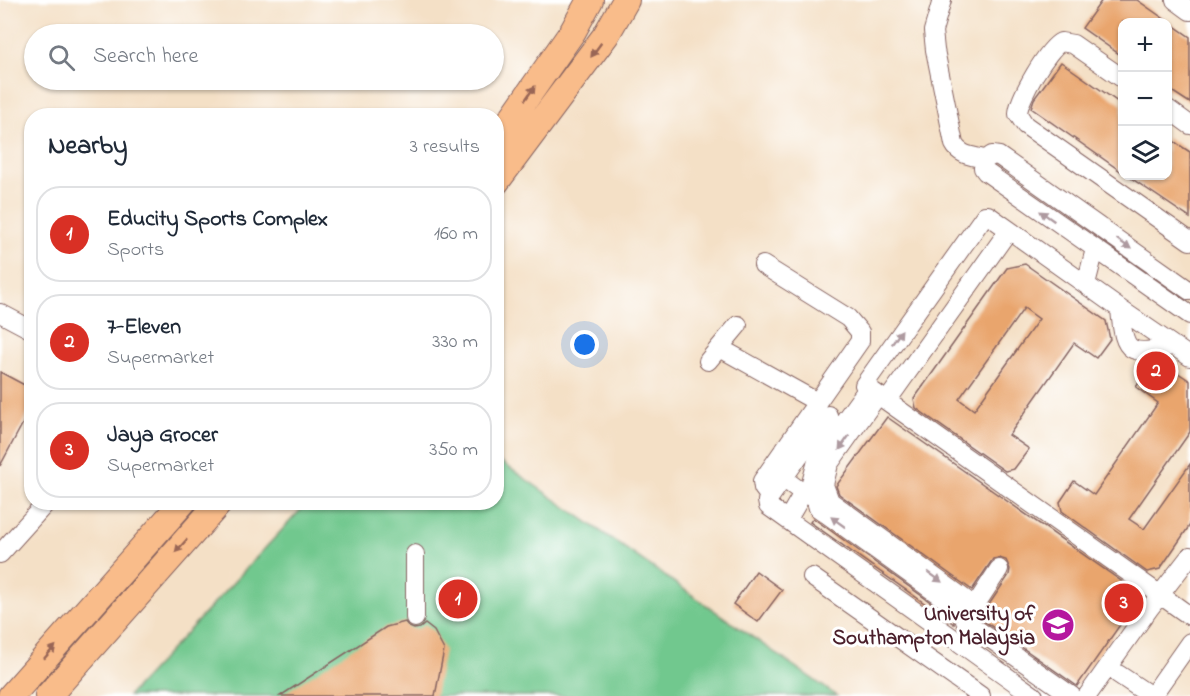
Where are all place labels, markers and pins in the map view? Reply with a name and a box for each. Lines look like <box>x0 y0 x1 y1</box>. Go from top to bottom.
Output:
pin: 2 <box>1136 348 1176 394</box>
pin: 1 <box>438 576 478 622</box>
pin: 3 <box>1104 580 1144 626</box>
place label: University of Southampton Malaysia <box>833 600 1036 656</box>
school or university icon: University of Southampton Malaysia <box>1040 607 1076 643</box>

